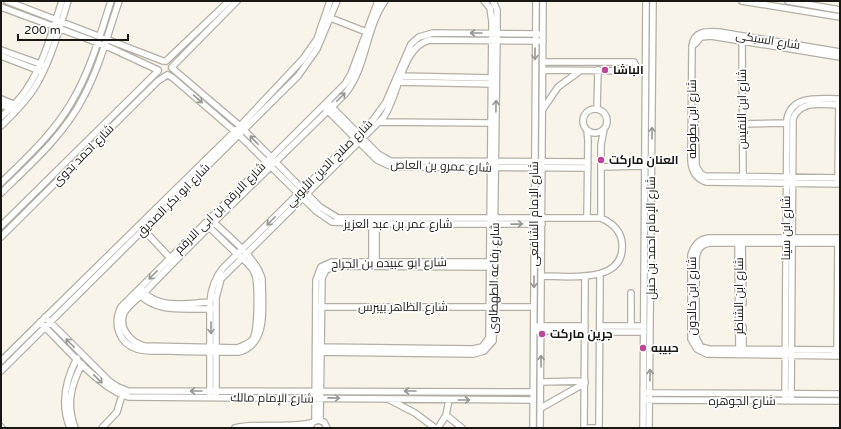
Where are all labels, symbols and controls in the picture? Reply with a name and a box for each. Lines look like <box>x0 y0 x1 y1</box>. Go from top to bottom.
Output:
scale bar <box>18 16 128 42</box>
text: 200 m <box>24 23 61 37</box>
street label: شارع السبكى <box>735 28 801 53</box>
one-way arrow <box>470 29 483 37</box>
one-way arrow <box>532 47 539 60</box>
place label: الباشا <box>613 63 644 77</box>
marker: الباشا <box>600 65 610 75</box>
street label: شارع ابن النفيس <box>735 69 750 149</box>
street label: شارع ابن بطوطه <box>685 79 700 159</box>
one-way arrow <box>336 92 346 102</box>
one-way arrow <box>193 94 203 104</box>
one-way arrow <box>492 100 500 113</box>
street label: شارع صلاح الدين الأيوبي <box>283 117 377 211</box>
street label: شارع احمد بدوى <box>49 121 117 189</box>
one-way arrow <box>648 127 656 140</box>
one-way arrow <box>249 135 259 145</box>
place label: العنان ماركت <box>609 153 679 168</box>
marker: العنان ماركت <box>596 155 606 165</box>
street label: شارع عمرو بن العاص <box>390 157 492 176</box>
street label: شارع ابو بكر الصديق <box>133 160 213 240</box>
street label: شارع الارقم بن ابى الارقم <box>172 160 269 257</box>
street label: شارع الإمام الشافعى <box>527 161 542 267</box>
street label: شارع الإمام احمد بن حنبل <box>644 176 659 300</box>
street label: شارع ابن سينا <box>779 196 794 260</box>
one-way arrow <box>266 216 275 226</box>
street label: شارع عمر بن عبد العزيز <box>343 217 452 232</box>
one-way arrow <box>510 220 523 228</box>
street label: شارع رفاعه الطهطاوى <box>486 222 503 334</box>
street label: شارع ابو عبيده بن الجراح <box>331 255 447 272</box>
street label: شارع ابن خالدون <box>685 257 700 335</box>
street label: شارع ابن الشاطر <box>732 257 747 336</box>
one-way arrow <box>148 270 157 280</box>
one-way arrow <box>530 275 537 288</box>
street label: شارع الظاهر بيبرس <box>358 300 448 315</box>
one-way arrow <box>207 321 215 334</box>
place label: جرين ماركت <box>550 327 613 342</box>
marker: جرين ماركت <box>537 329 547 339</box>
one-way arrow <box>65 338 75 347</box>
place label: حبيبه <box>651 341 679 355</box>
marker: حبيبه <box>638 343 648 353</box>
one-way arrow <box>537 355 545 368</box>
one-way arrow <box>646 369 654 382</box>
one-way arrow <box>93 374 103 383</box>
one-way arrow <box>190 387 203 395</box>
one-way arrow <box>404 387 417 395</box>
street label: شارع الإمام مالك <box>230 390 314 407</box>
street label: شارع الجوهره <box>708 394 776 409</box>
one-way arrow <box>327 395 340 402</box>
one-way arrow <box>457 396 470 404</box>

